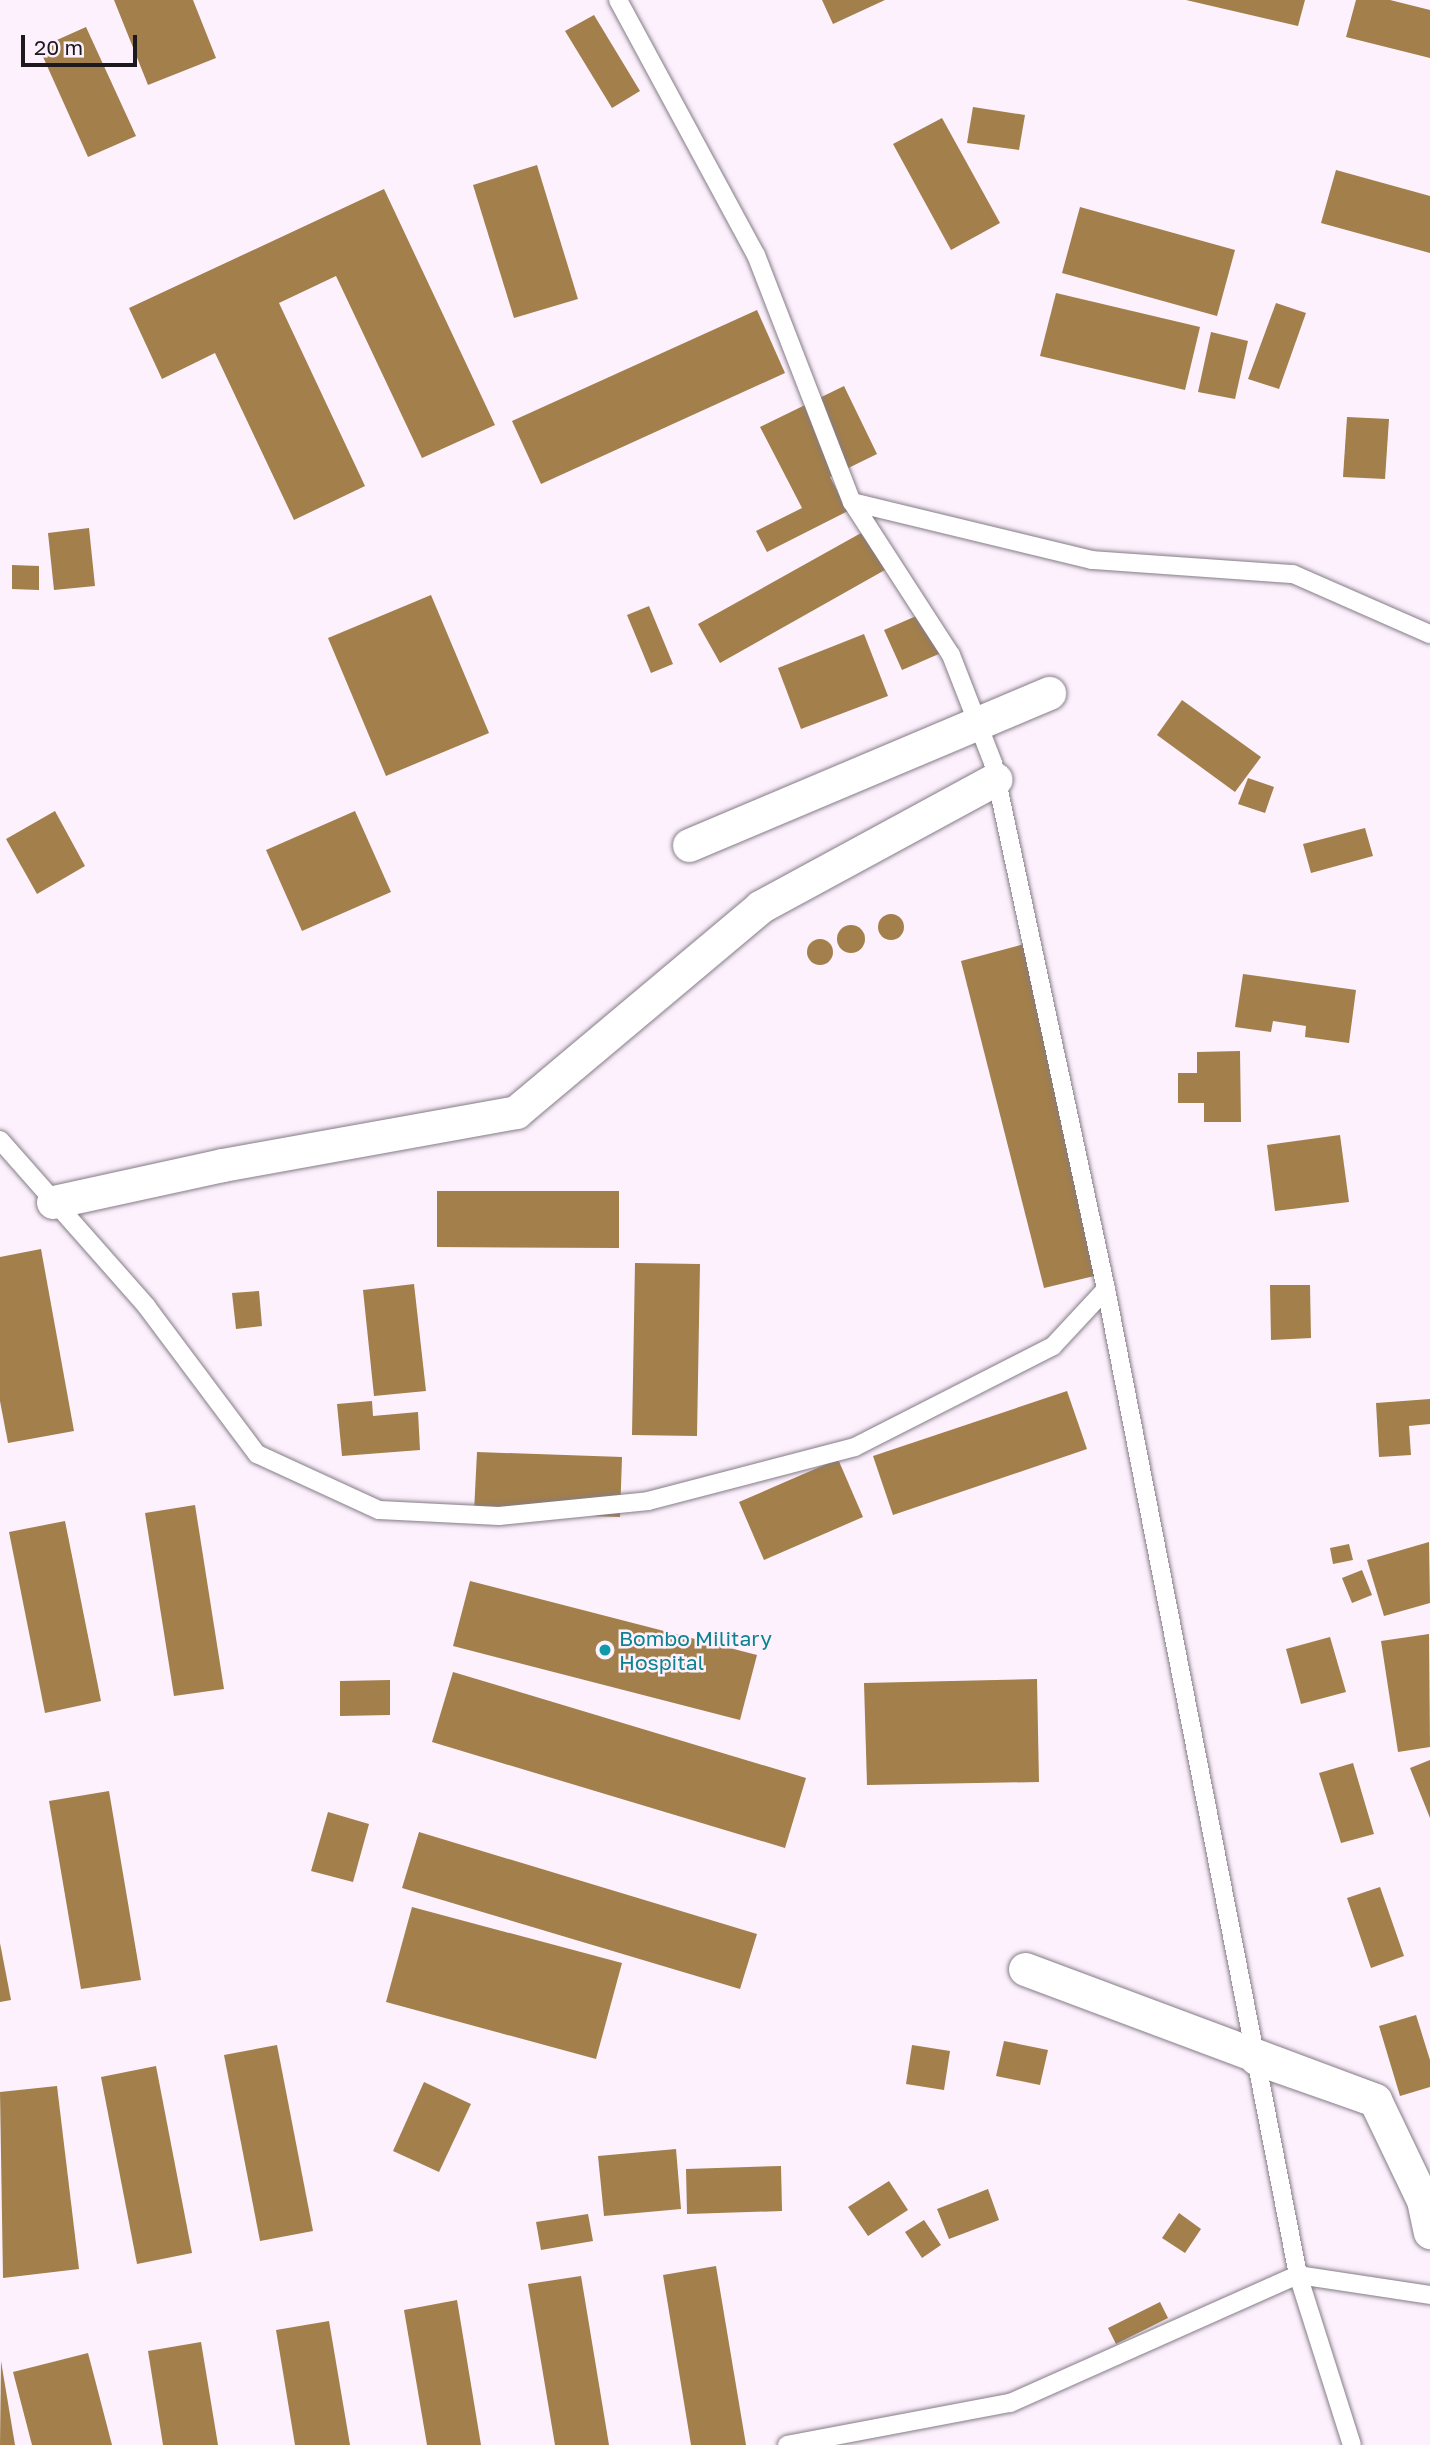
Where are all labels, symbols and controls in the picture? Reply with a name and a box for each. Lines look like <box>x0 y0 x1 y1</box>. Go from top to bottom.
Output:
scale bar <box>24 21 140 65</box>
text: 20 m <box>34 34 83 60</box>
place label: Bombo Military Hospital <box>619 1625 772 1675</box>
marker: Bombo Military Hospital <box>597 1642 613 1658</box>

